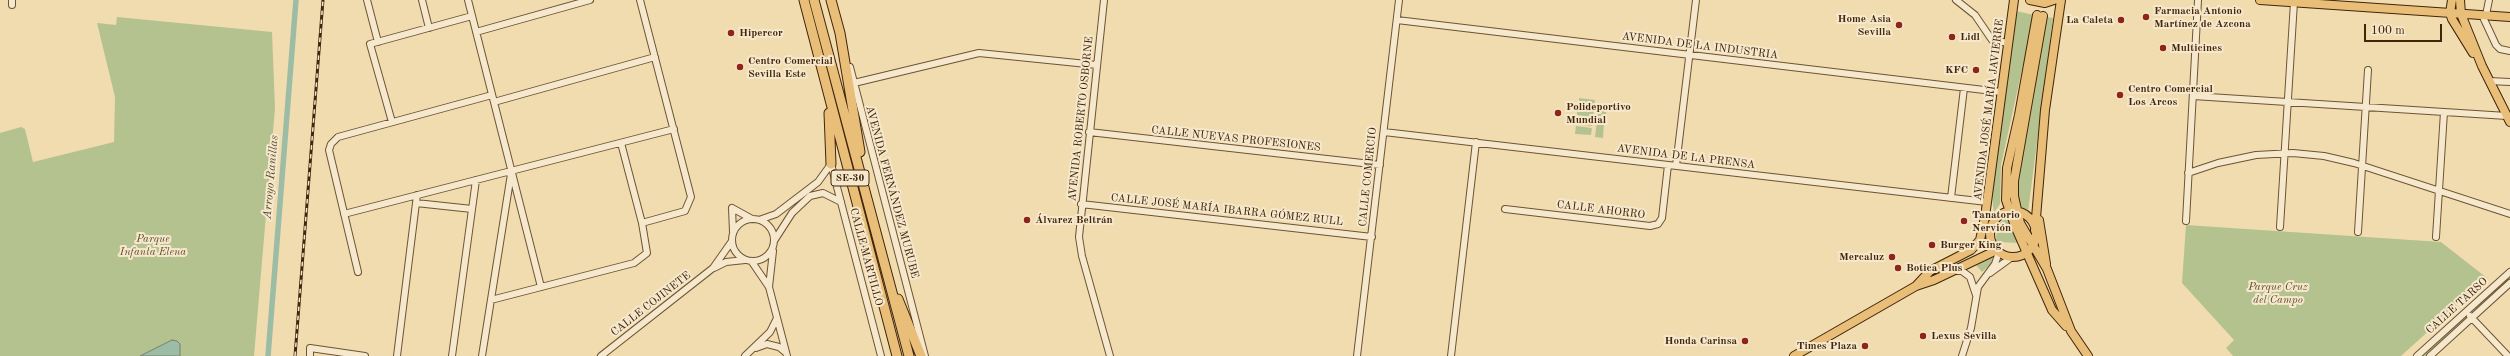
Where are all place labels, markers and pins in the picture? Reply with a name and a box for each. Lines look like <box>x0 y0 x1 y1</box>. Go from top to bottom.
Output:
place label: Farmacia Antonio Martínez de Azcona <box>2154 4 2251 30</box>
place label: Home Asia Sevilla <box>1837 12 1891 38</box>
marker: Farmacia Antonio Martínez de Azcona <box>2141 12 2151 22</box>
place label: La Caleta <box>2066 13 2113 27</box>
marker: La Caleta <box>2116 15 2126 25</box>
marker: Home Asia Sevilla <box>1894 20 1904 30</box>
place label: Hipercor <box>739 26 783 40</box>
marker: Hipercor <box>726 28 736 38</box>
place label: Lidl <box>1960 30 1980 44</box>
marker: Lidl <box>1947 32 1957 42</box>
place label: Multicines <box>2171 41 2222 55</box>
marker: Multicines <box>2158 43 2168 53</box>
place label: Centro Comercial Sevilla Este <box>748 54 833 80</box>
marker: Centro Comercial Sevilla Este <box>735 62 745 72</box>
place label: KFC <box>1945 63 1968 77</box>
marker: KFC <box>1971 65 1981 75</box>
place label: Centro Comercial Los Arcos <box>2128 82 2213 108</box>
marker: Centro Comercial Los Arcos <box>2115 90 2125 100</box>
place label: Polideportivo Mundial <box>1566 100 1631 126</box>
marker: Polideportivo Mundial <box>1553 108 1563 118</box>
place label: Tanatorio Nervión <box>1972 208 2020 234</box>
place label: Álvarez Beltrán <box>1035 213 1113 227</box>
marker: Álvarez Beltrán <box>1022 215 1032 225</box>
marker: Tanatorio Nervión <box>1959 216 1969 226</box>
place label: Burger King <box>1940 238 2002 252</box>
marker: Burger King <box>1927 240 1937 250</box>
place label: Mercaluz <box>1839 250 1884 264</box>
marker: Mercaluz <box>1887 252 1897 262</box>
place label: Botica Plus <box>1906 261 1962 275</box>
marker: Botica Plus <box>1893 263 1903 273</box>
place label: Lexus Sevilla <box>1931 329 1997 343</box>
marker: Lexus Sevilla <box>1918 331 1928 341</box>
place label: Honda Carinsa <box>1664 334 1737 348</box>
marker: Honda Carinsa <box>1740 336 1750 346</box>
place label: Times Plaza <box>1797 339 1857 353</box>
marker: Times Plaza <box>1860 341 1870 351</box>

